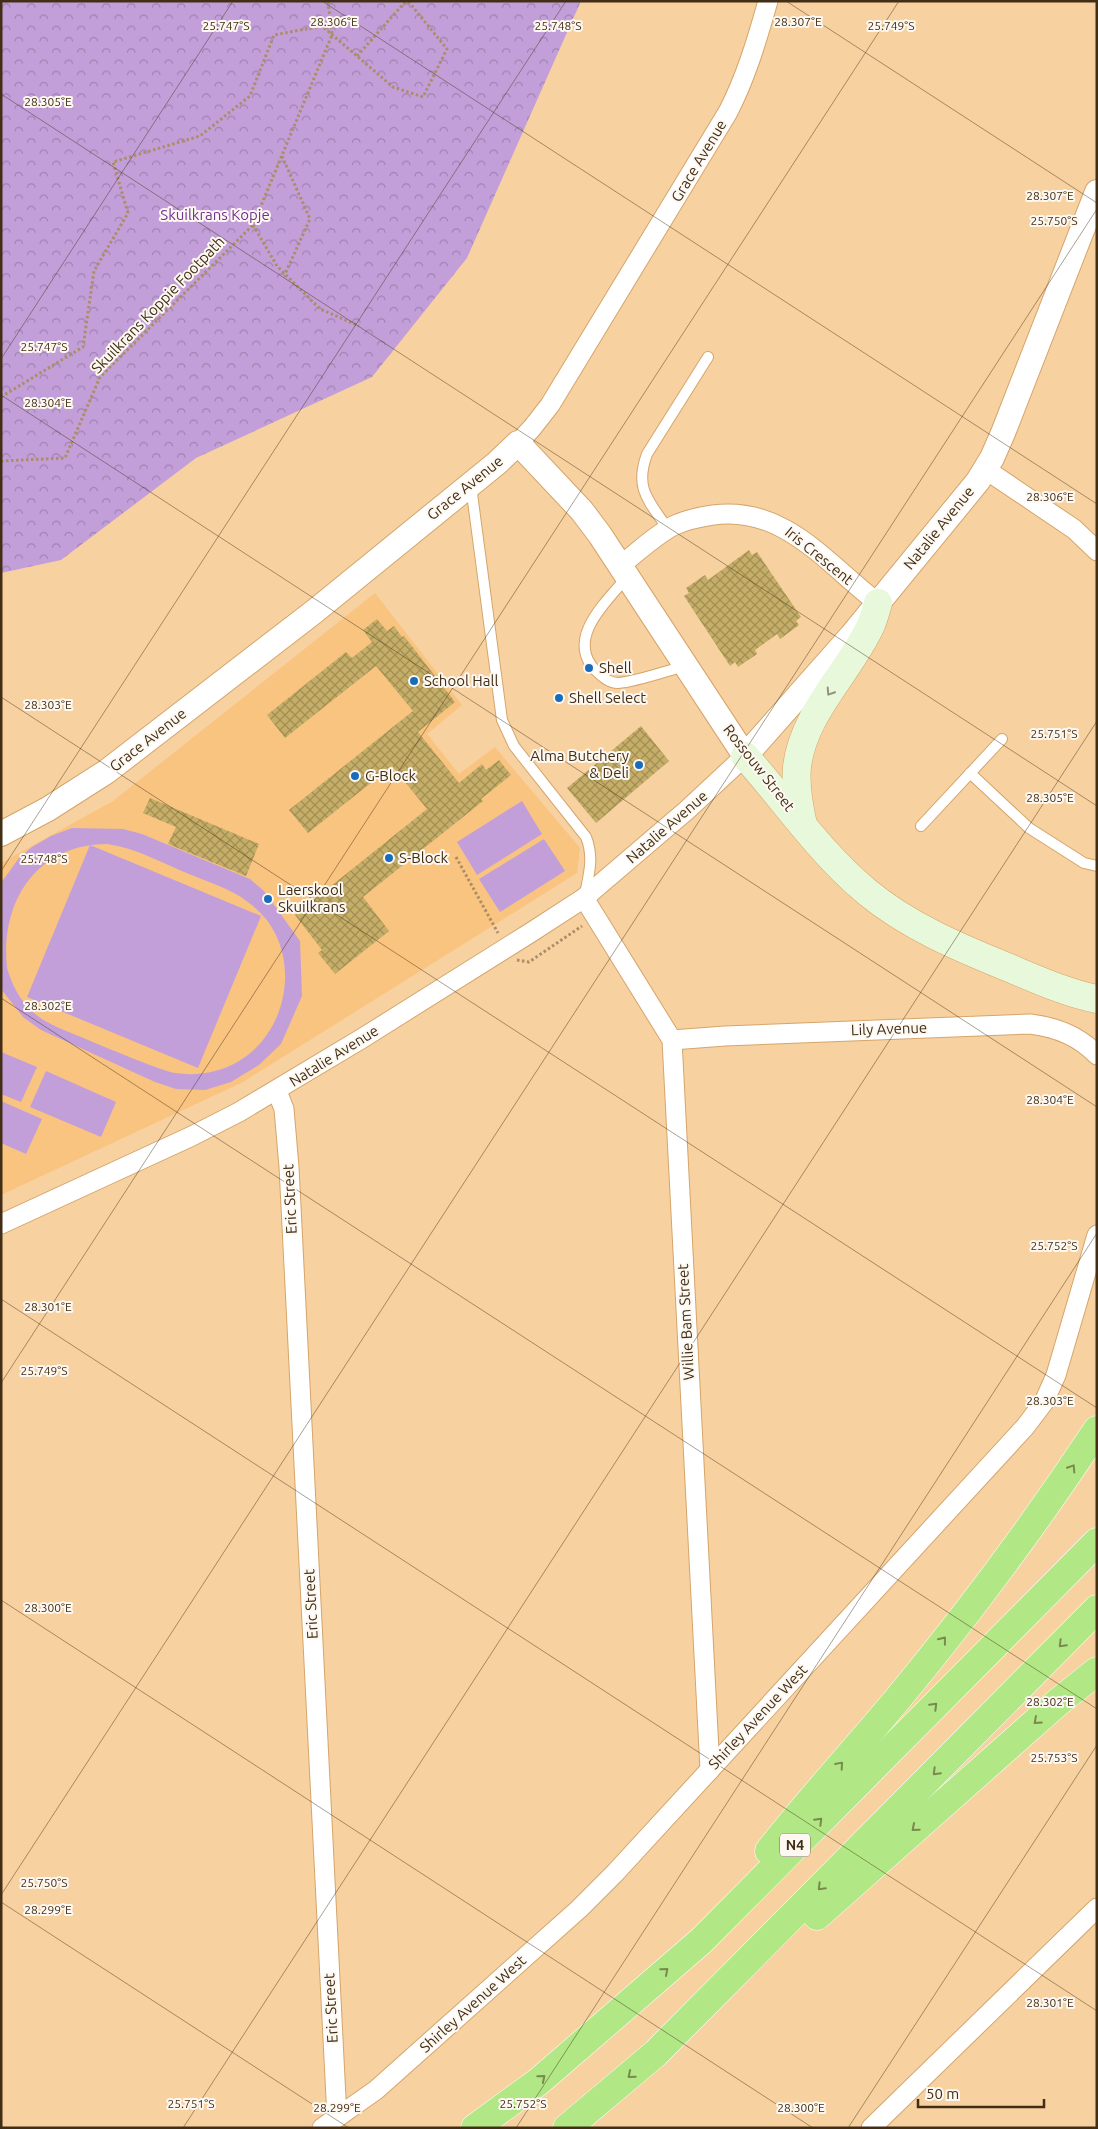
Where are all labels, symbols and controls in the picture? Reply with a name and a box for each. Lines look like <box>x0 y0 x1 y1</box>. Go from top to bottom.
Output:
text: 28.306°E <box>310 15 358 28</box>
text: 28.307°E <box>774 15 822 28</box>
text: 25.747°S <box>203 19 249 32</box>
text: 25.748°S <box>535 19 581 32</box>
text: 25.749°S <box>868 19 914 32</box>
text: 28.305°E <box>24 95 72 108</box>
street label: Grace Avenue <box>667 117 730 205</box>
text: 28.307°E <box>1026 189 1074 202</box>
park label: Skuilkrans Kopje <box>160 206 270 223</box>
text: 25.750°S <box>1031 214 1077 227</box>
street label: Skuilkrans Koppie Footpath <box>88 233 228 377</box>
text: 25.747°S <box>21 340 67 353</box>
text: 28.304°E <box>24 396 72 409</box>
street label: Grace Avenue <box>423 452 506 523</box>
street label: Natalie Avenue <box>900 483 977 573</box>
text: 28.306°E <box>1026 490 1074 503</box>
street label: Iris Crescent <box>782 523 857 588</box>
place label: Shell <box>599 659 632 676</box>
marker: Shell <box>583 662 595 674</box>
place label: School Hall <box>424 672 498 689</box>
marker: School Hall <box>408 675 420 687</box>
one-way arrow <box>827 686 837 695</box>
place label: Shell Select <box>569 689 646 706</box>
marker: Shell Select <box>553 692 565 704</box>
text: 28.303°E <box>24 698 72 711</box>
street label: Grace Avenue <box>106 704 189 775</box>
street label: Rossouw Street <box>720 721 799 815</box>
text: 25.751°S <box>1031 727 1077 740</box>
place label: Alma Butchery & Deli <box>530 747 629 781</box>
marker: Alma Butchery & Deli <box>633 759 645 771</box>
place label: G-Block <box>365 767 417 784</box>
marker: G-Block <box>349 770 361 782</box>
street label: Natalie Avenue <box>623 787 711 866</box>
text: 28.305°E <box>1026 791 1074 804</box>
place label: S-Block <box>399 849 448 866</box>
text: 25.748°S <box>21 852 67 865</box>
marker: S-Block <box>383 852 395 864</box>
place label: Laerskool Skuilkrans <box>278 881 346 915</box>
marker: Laerskool Skuilkrans <box>262 893 274 905</box>
text: 28.302°E <box>24 999 72 1012</box>
street label: Lily Avenue <box>851 1019 927 1038</box>
street label: Natalie Avenue <box>286 1021 381 1090</box>
text: 28.304°E <box>1026 1093 1074 1106</box>
street label: Eric Street <box>279 1164 300 1234</box>
text: 25.752°S <box>1031 1239 1077 1252</box>
street label: Willie Bam Street <box>674 1263 697 1381</box>
text: 28.301°E <box>24 1300 72 1313</box>
text: 25.749°S <box>21 1364 67 1377</box>
text: 28.303°E <box>1026 1394 1074 1407</box>
one-way arrow <box>1066 1465 1075 1474</box>
street label: Eric Street <box>300 1569 321 1639</box>
text: 28.300°E <box>24 1601 72 1614</box>
one-way arrow <box>938 1637 947 1646</box>
one-way arrow <box>1059 1638 1068 1647</box>
street label: Shirley Avenue West <box>705 1661 811 1773</box>
text: 28.302°E <box>1026 1695 1074 1708</box>
one-way arrow <box>928 1703 937 1712</box>
one-way arrow <box>1033 1715 1042 1724</box>
text: 25.753°S <box>1031 1751 1077 1764</box>
one-way arrow <box>834 1762 843 1771</box>
one-way arrow <box>932 1766 941 1775</box>
one-way arrow <box>813 1818 822 1827</box>
one-way arrow <box>911 1823 920 1832</box>
road number: N4 <box>780 1834 810 1856</box>
text: 25.750°S <box>21 1876 67 1889</box>
one-way arrow <box>818 1881 827 1890</box>
text: 28.299°E <box>24 1903 72 1916</box>
street label: Shirley Avenue West <box>416 1951 529 2056</box>
one-way arrow <box>660 1968 669 1977</box>
street label: Eric Street <box>320 1973 341 2043</box>
text: 28.301°E <box>1026 1996 1074 2009</box>
one-way arrow <box>627 2069 636 2078</box>
one-way arrow <box>537 2074 546 2083</box>
scale bar <box>918 2076 1044 2108</box>
text: 50 m <box>926 2085 959 2102</box>
text: 25.751°S <box>168 2097 214 2110</box>
text: 25.752°S <box>500 2097 546 2110</box>
text: 28.299°E <box>313 2101 361 2114</box>
text: 28.300°E <box>777 2101 825 2114</box>

